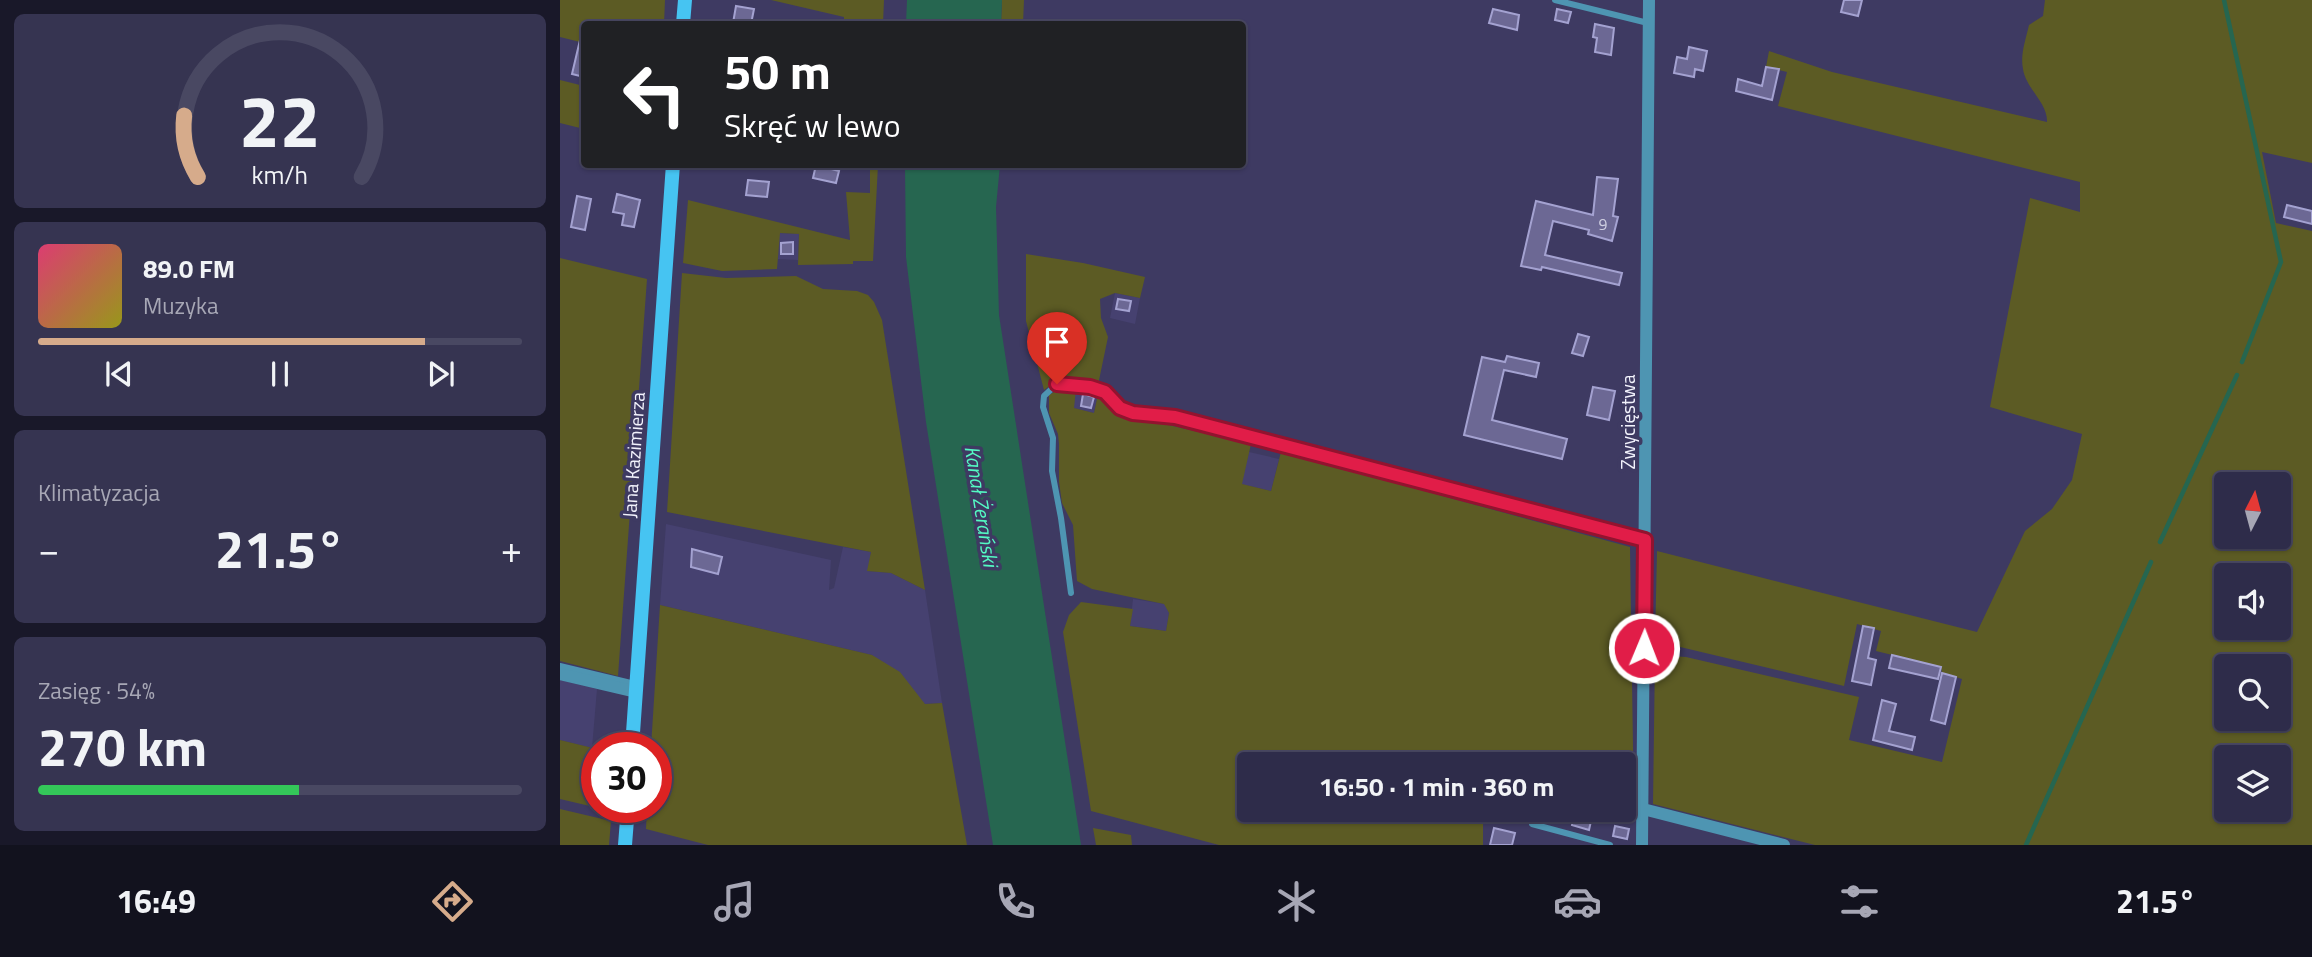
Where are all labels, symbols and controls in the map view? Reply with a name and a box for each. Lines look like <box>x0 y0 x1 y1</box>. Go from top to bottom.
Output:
text: 50 m <box>724 33 831 108</box>
icon: left <box>609 49 700 140</box>
text: 22 <box>239 65 321 175</box>
text: Skręć w lewo <box>724 101 901 149</box>
text: km/h <box>252 156 308 194</box>
house number: 9 <box>1599 212 1608 236</box>
text: 89.0 FM <box>143 249 235 288</box>
text: Muzyka <box>143 288 219 323</box>
pin <box>1027 312 1087 384</box>
icon: arrive <box>1038 323 1076 361</box>
icon: previous <box>100 355 138 393</box>
icon: pause <box>261 355 299 393</box>
icon: next <box>422 355 460 393</box>
street label: Zwycięstwa <box>1613 374 1642 469</box>
street label: Jana Kazimierza <box>614 390 652 519</box>
water label: Kanał Żerański <box>957 443 1008 571</box>
north arrow <box>2214 472 2291 550</box>
map controls <box>2214 472 2291 822</box>
text: Klimatyzacja <box>38 475 160 510</box>
text: 21.5° <box>215 509 345 588</box>
text: − <box>38 520 59 578</box>
text: + <box>501 520 522 578</box>
button: sound <box>2214 563 2291 640</box>
position arrow <box>1607 611 1681 685</box>
button: search <box>2214 654 2291 731</box>
text: Zasięg · 54% <box>38 673 155 708</box>
text: 270 km <box>38 707 207 786</box>
speed limit sign: 30 <box>581 732 672 823</box>
button: layers <box>2214 745 2291 822</box>
text: 16:50 · 1 min · 360 m <box>1319 767 1554 806</box>
text: 16:49 <box>116 877 196 925</box>
icon: directions <box>428 877 477 926</box>
icon: music <box>710 877 759 926</box>
icon: phone <box>991 877 1040 926</box>
icon: climate <box>1272 877 1321 926</box>
icon: car <box>1553 877 1602 926</box>
icon: filters <box>1835 877 1884 926</box>
text: 21.5° <box>2116 877 2196 925</box>

